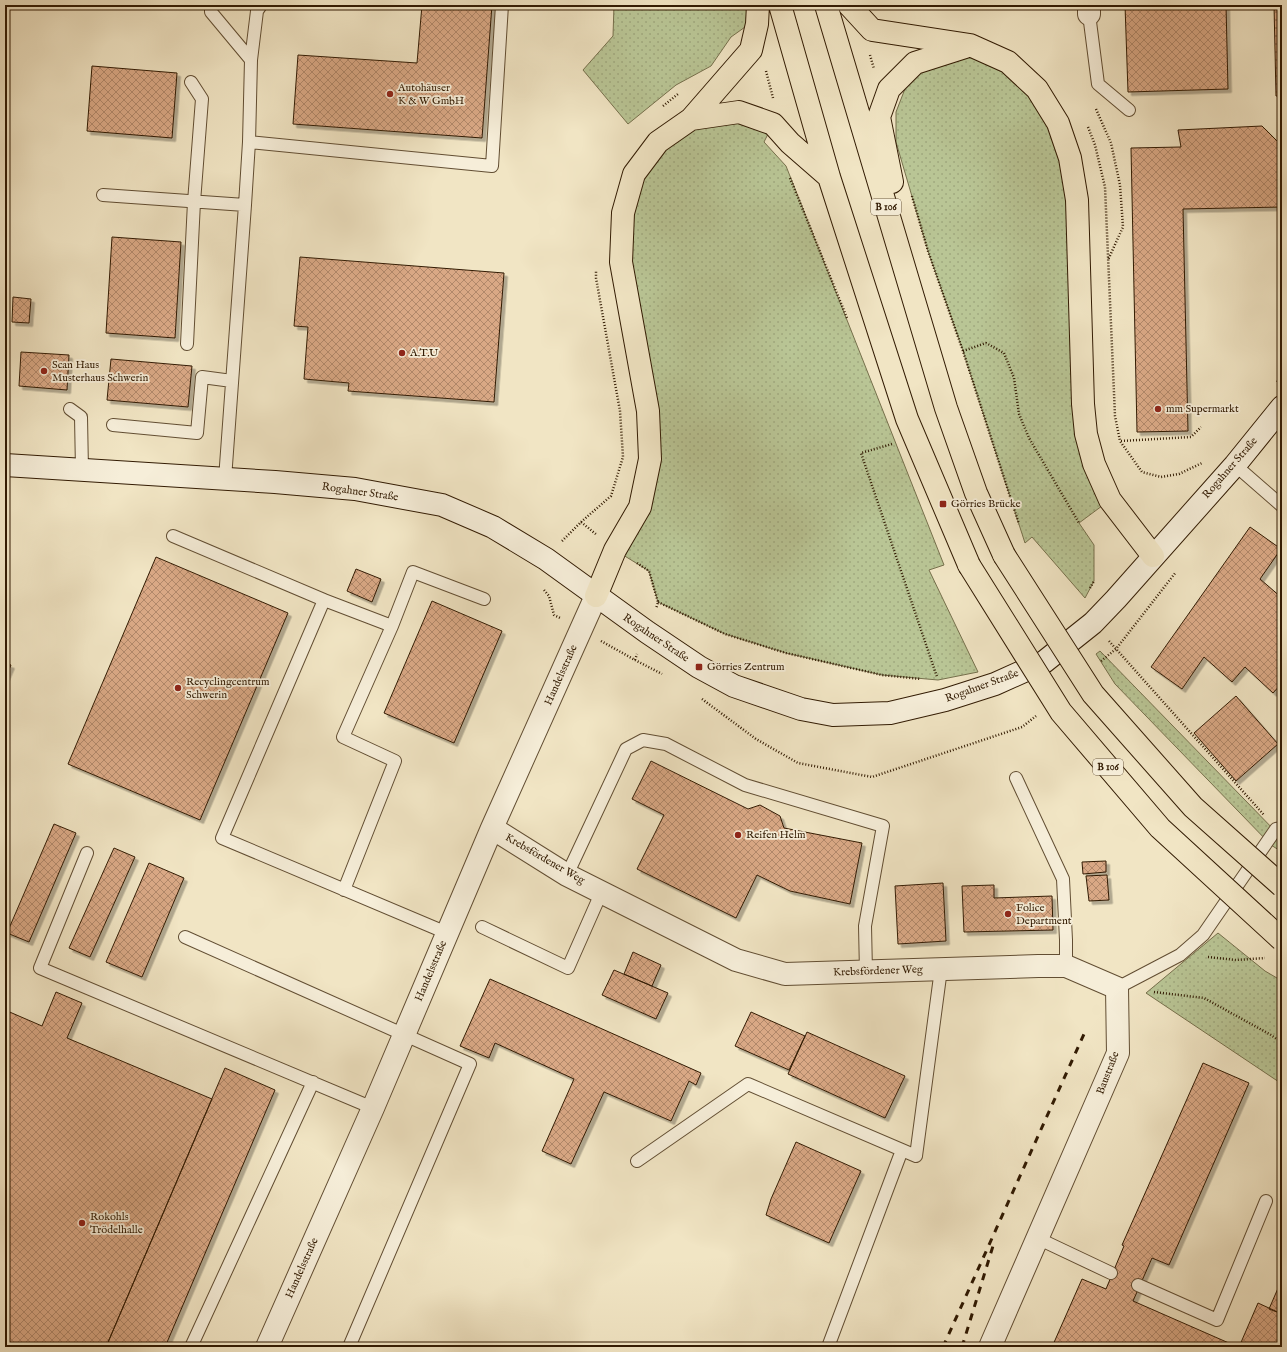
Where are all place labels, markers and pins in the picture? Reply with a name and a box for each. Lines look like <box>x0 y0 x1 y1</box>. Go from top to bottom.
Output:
place label: Autohäuser K & W GmbH <box>397 81 465 108</box>
marker: Autohäuser K & W GmbH <box>385 89 395 99</box>
place label: A.T.U <box>409 346 439 360</box>
marker: A.T.U <box>397 348 407 358</box>
place label: Scan Haus Musterhaus Schwerin <box>52 358 148 385</box>
marker: Scan Haus Musterhaus Schwerin <box>39 366 49 376</box>
place label: mm Supermarkt <box>1166 402 1239 416</box>
marker: mm Supermarkt <box>1153 404 1163 414</box>
place label: Görries Brücke <box>951 497 1021 511</box>
marker: Görries Brücke <box>938 499 948 509</box>
place label: Görries Zentrum <box>707 660 785 674</box>
marker: Görries Zentrum <box>694 662 704 672</box>
place label: Recyclingcentrum Schwerin <box>186 675 270 702</box>
marker: Recyclingcentrum Schwerin <box>173 683 183 693</box>
place label: Reifen Helm <box>746 828 806 842</box>
marker: Reifen Helm <box>733 830 743 840</box>
place label: Folice Department <box>1016 901 1072 928</box>
marker: Folice Department <box>1003 909 1013 919</box>
place label: Rokohls Trödelhalle <box>90 1210 143 1237</box>
marker: Rokohls Trödelhalle <box>77 1218 87 1228</box>

